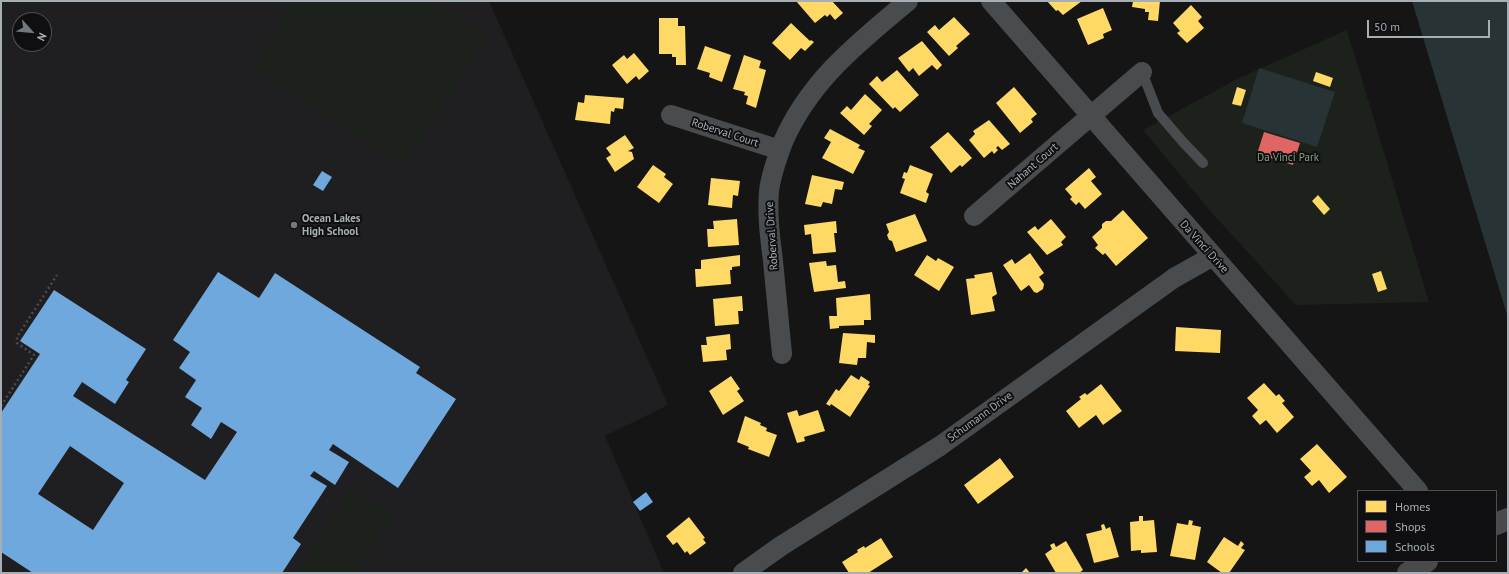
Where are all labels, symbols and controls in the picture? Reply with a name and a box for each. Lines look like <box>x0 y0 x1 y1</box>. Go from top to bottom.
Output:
north arrow <box>12 12 52 52</box>
scale bar <box>1369 12 1492 38</box>
text: 50 m <box>1374 19 1400 34</box>
text: N <box>34 31 50 43</box>
street label: Roberval Court <box>690 116 760 150</box>
street label: Nahant Court <box>1005 141 1061 191</box>
park label: Da Vinci Park <box>1257 151 1319 165</box>
street label: Roberval Drive <box>763 201 781 271</box>
place label: Ocean Lakes High School <box>302 212 360 238</box>
street label: Da Vinci Drive <box>1177 218 1231 276</box>
marker: Ocean Lakes High School <box>289 220 299 230</box>
street label: Schumann Drive <box>945 389 1015 445</box>
legend <box>1357 490 1497 562</box>
text: Homes <box>1395 499 1430 514</box>
text: Shops <box>1395 519 1426 534</box>
text: Schools <box>1395 539 1435 554</box>

